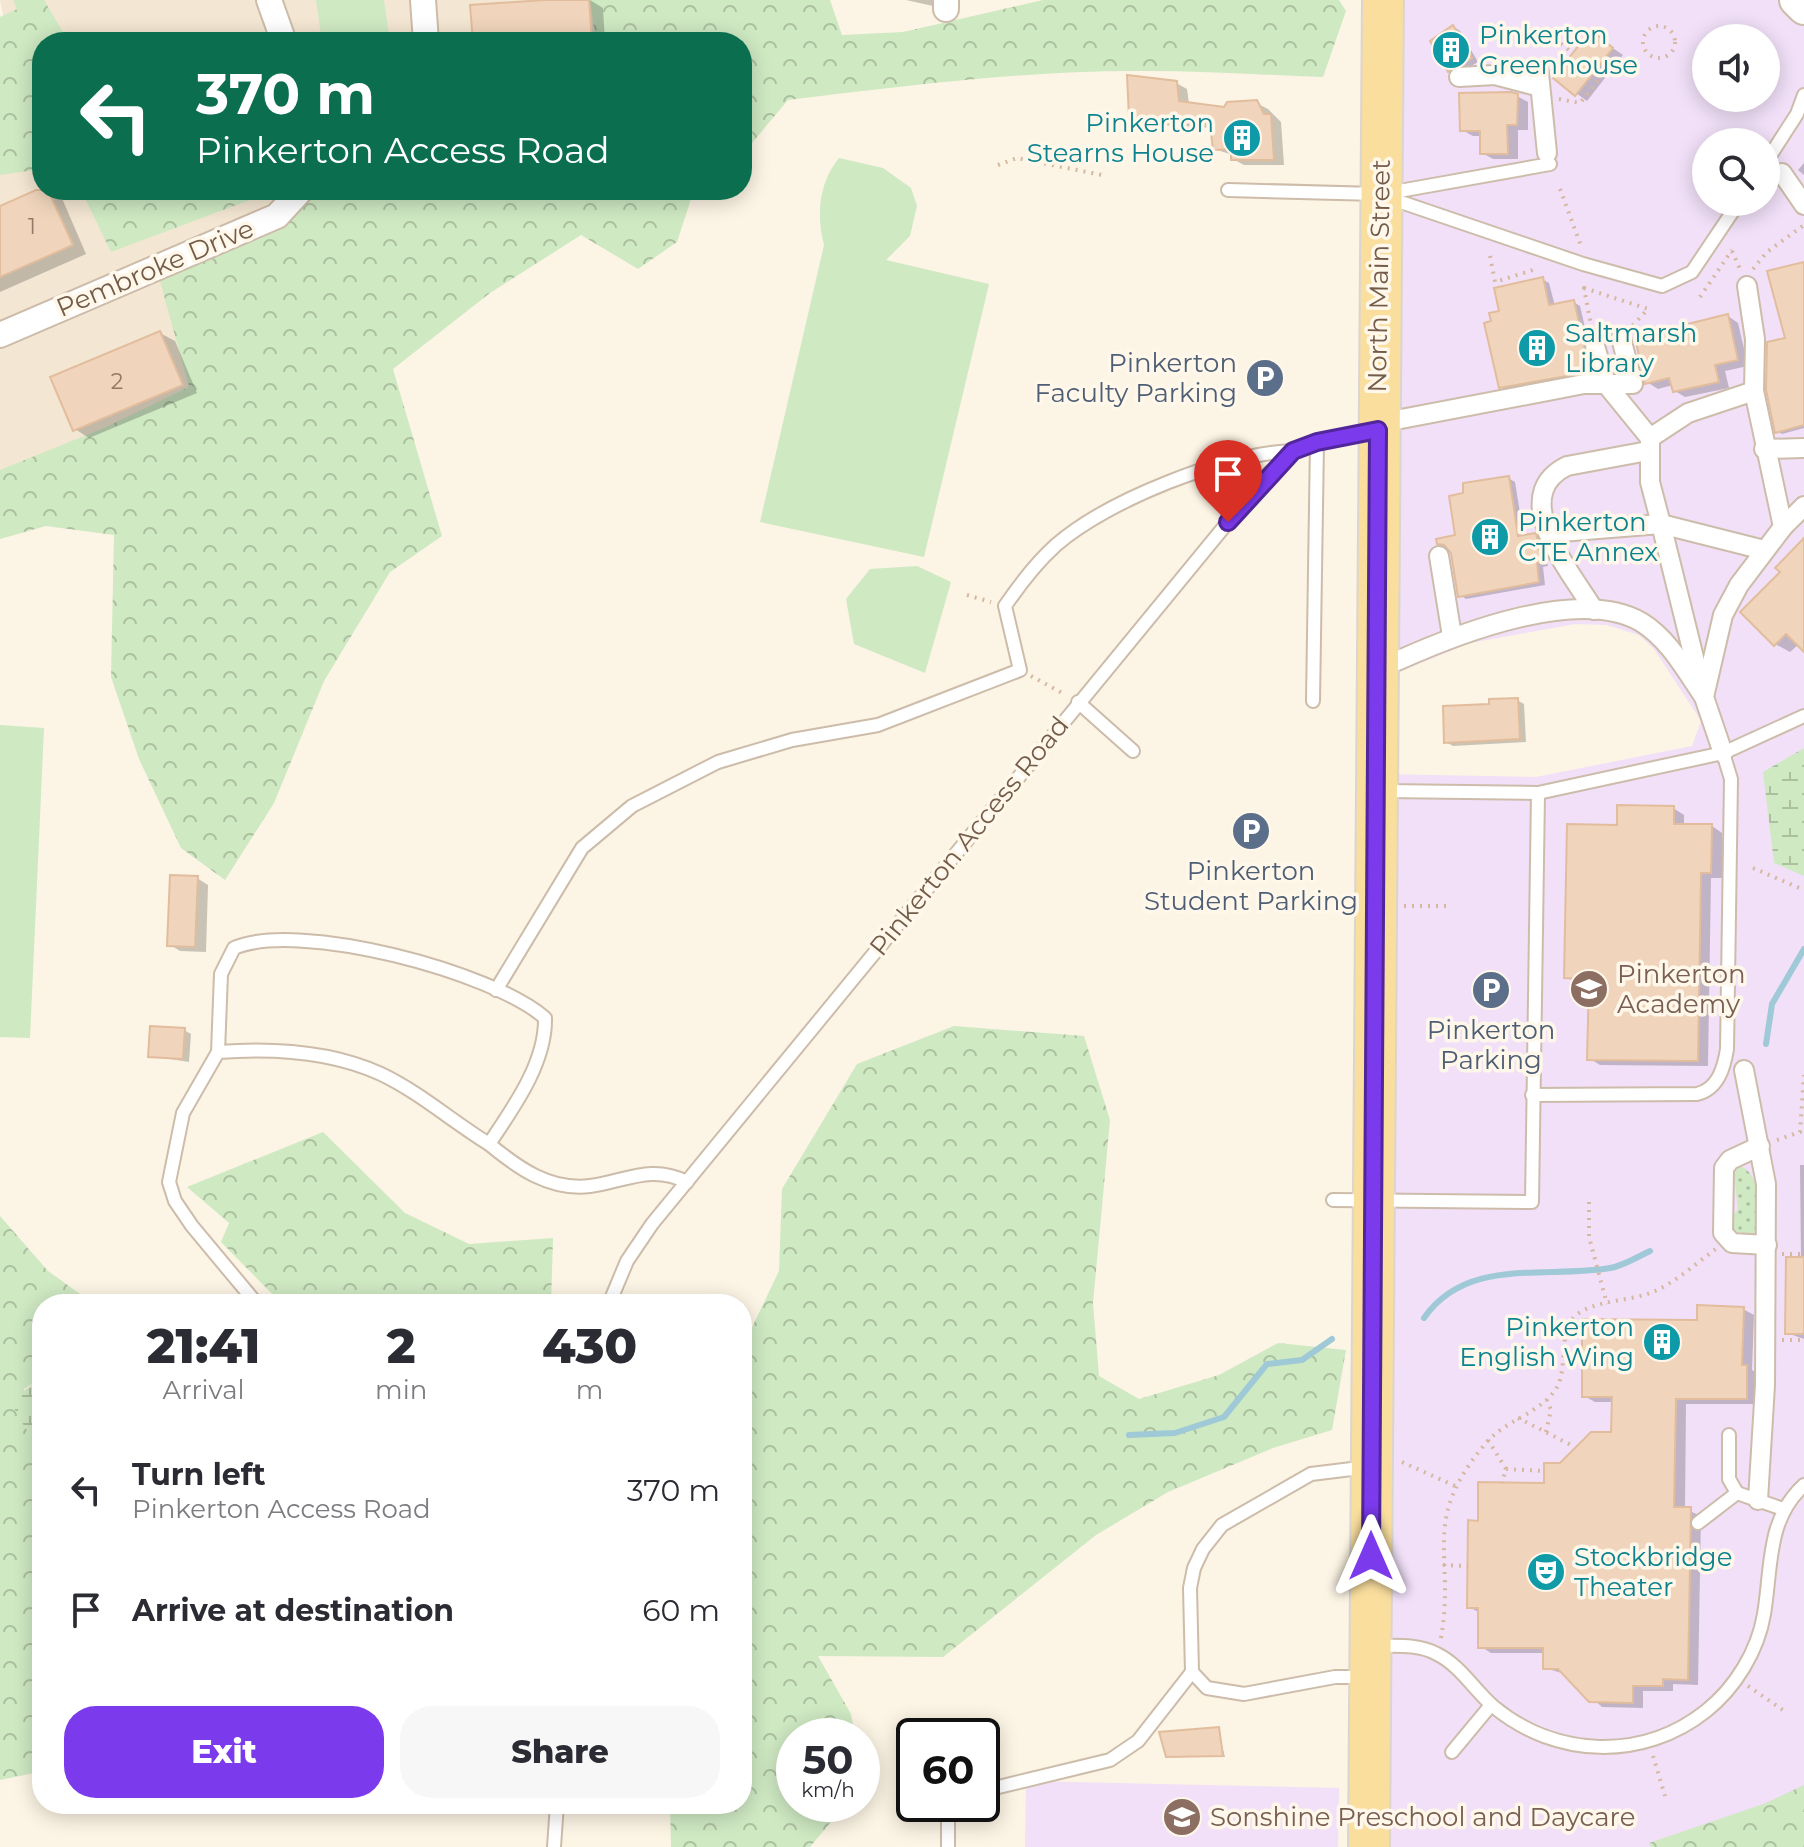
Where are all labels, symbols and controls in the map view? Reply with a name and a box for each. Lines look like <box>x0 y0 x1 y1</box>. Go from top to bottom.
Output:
place label: Pinkerton Greenhouse <box>1479 19 1638 81</box>
map controls <box>1692 24 1780 216</box>
button: sound <box>1692 24 1780 112</box>
building icon: Pinkerton Greenhouse <box>1430 29 1472 71</box>
text: 370 m <box>196 60 375 128</box>
icon: left <box>64 64 168 168</box>
place label: Pinkerton Stearns House <box>1027 107 1214 169</box>
building icon: Pinkerton Stearns House <box>1221 117 1263 159</box>
text: Pinkerton Access Road <box>196 128 610 172</box>
button: search <box>1692 128 1780 216</box>
street label: North Main Street <box>1361 159 1397 393</box>
street label: Pembroke Drive <box>52 212 258 324</box>
house number: 1 <box>28 213 36 240</box>
place label: Saltmarsh Library <box>1565 317 1697 379</box>
building icon: Saltmarsh Library <box>1516 327 1558 369</box>
place label: Pinkerton Faculty Parking <box>1035 347 1237 409</box>
parking icon: Pinkerton Faculty Parking <box>1244 357 1286 399</box>
house number: 2 <box>111 368 123 395</box>
pin <box>1194 440 1262 522</box>
icon: arrive <box>1206 452 1250 496</box>
place label: Pinkerton CTE Annex <box>1518 506 1658 568</box>
building icon: Pinkerton CTE Annex <box>1469 516 1511 558</box>
street label: Pinkerton Access Road <box>863 710 1075 962</box>
parking icon: Pinkerton Student Parking <box>1230 810 1272 852</box>
place label: Pinkerton Student Parking <box>1144 855 1358 917</box>
place label: Pinkerton Academy <box>1617 958 1746 1020</box>
school or university icon: Pinkerton Academy <box>1568 968 1610 1010</box>
parking icon: Pinkerton Parking <box>1470 969 1512 1011</box>
place label: Pinkerton Parking <box>1427 1014 1555 1076</box>
place label: Pinkerton English Wing <box>1459 1311 1634 1373</box>
text: 21:41 <box>147 1317 260 1375</box>
text: 2 <box>387 1317 416 1375</box>
text: 430 <box>542 1317 637 1375</box>
building icon: Pinkerton English Wing <box>1641 1321 1683 1363</box>
text: Arrival <box>163 1374 245 1406</box>
text: min <box>375 1374 427 1406</box>
text: m <box>576 1374 603 1406</box>
text: Turn left <box>132 1456 265 1493</box>
icon: left <box>64 1468 108 1512</box>
text: 370 m <box>627 1472 720 1509</box>
text: Pinkerton Access Road <box>132 1493 431 1525</box>
position arrow <box>1329 1514 1413 1598</box>
place label: Stockbridge Theater <box>1574 1541 1732 1603</box>
theatre icon: Stockbridge Theater <box>1525 1551 1567 1593</box>
icon: arrive <box>64 1588 108 1632</box>
text: Arrive at destination <box>132 1592 454 1629</box>
text: 60 m <box>642 1592 720 1629</box>
button: Exit <box>64 1706 384 1798</box>
button: Share <box>400 1706 720 1798</box>
speed limit sign: 60 <box>896 1718 1000 1822</box>
text: 50 <box>803 1735 853 1784</box>
text: km/h <box>801 1778 855 1802</box>
school or university icon: Sonshine Preschool and Daycare <box>1161 1796 1203 1838</box>
place label: Sonshine Preschool and Daycare <box>1210 1801 1635 1833</box>

